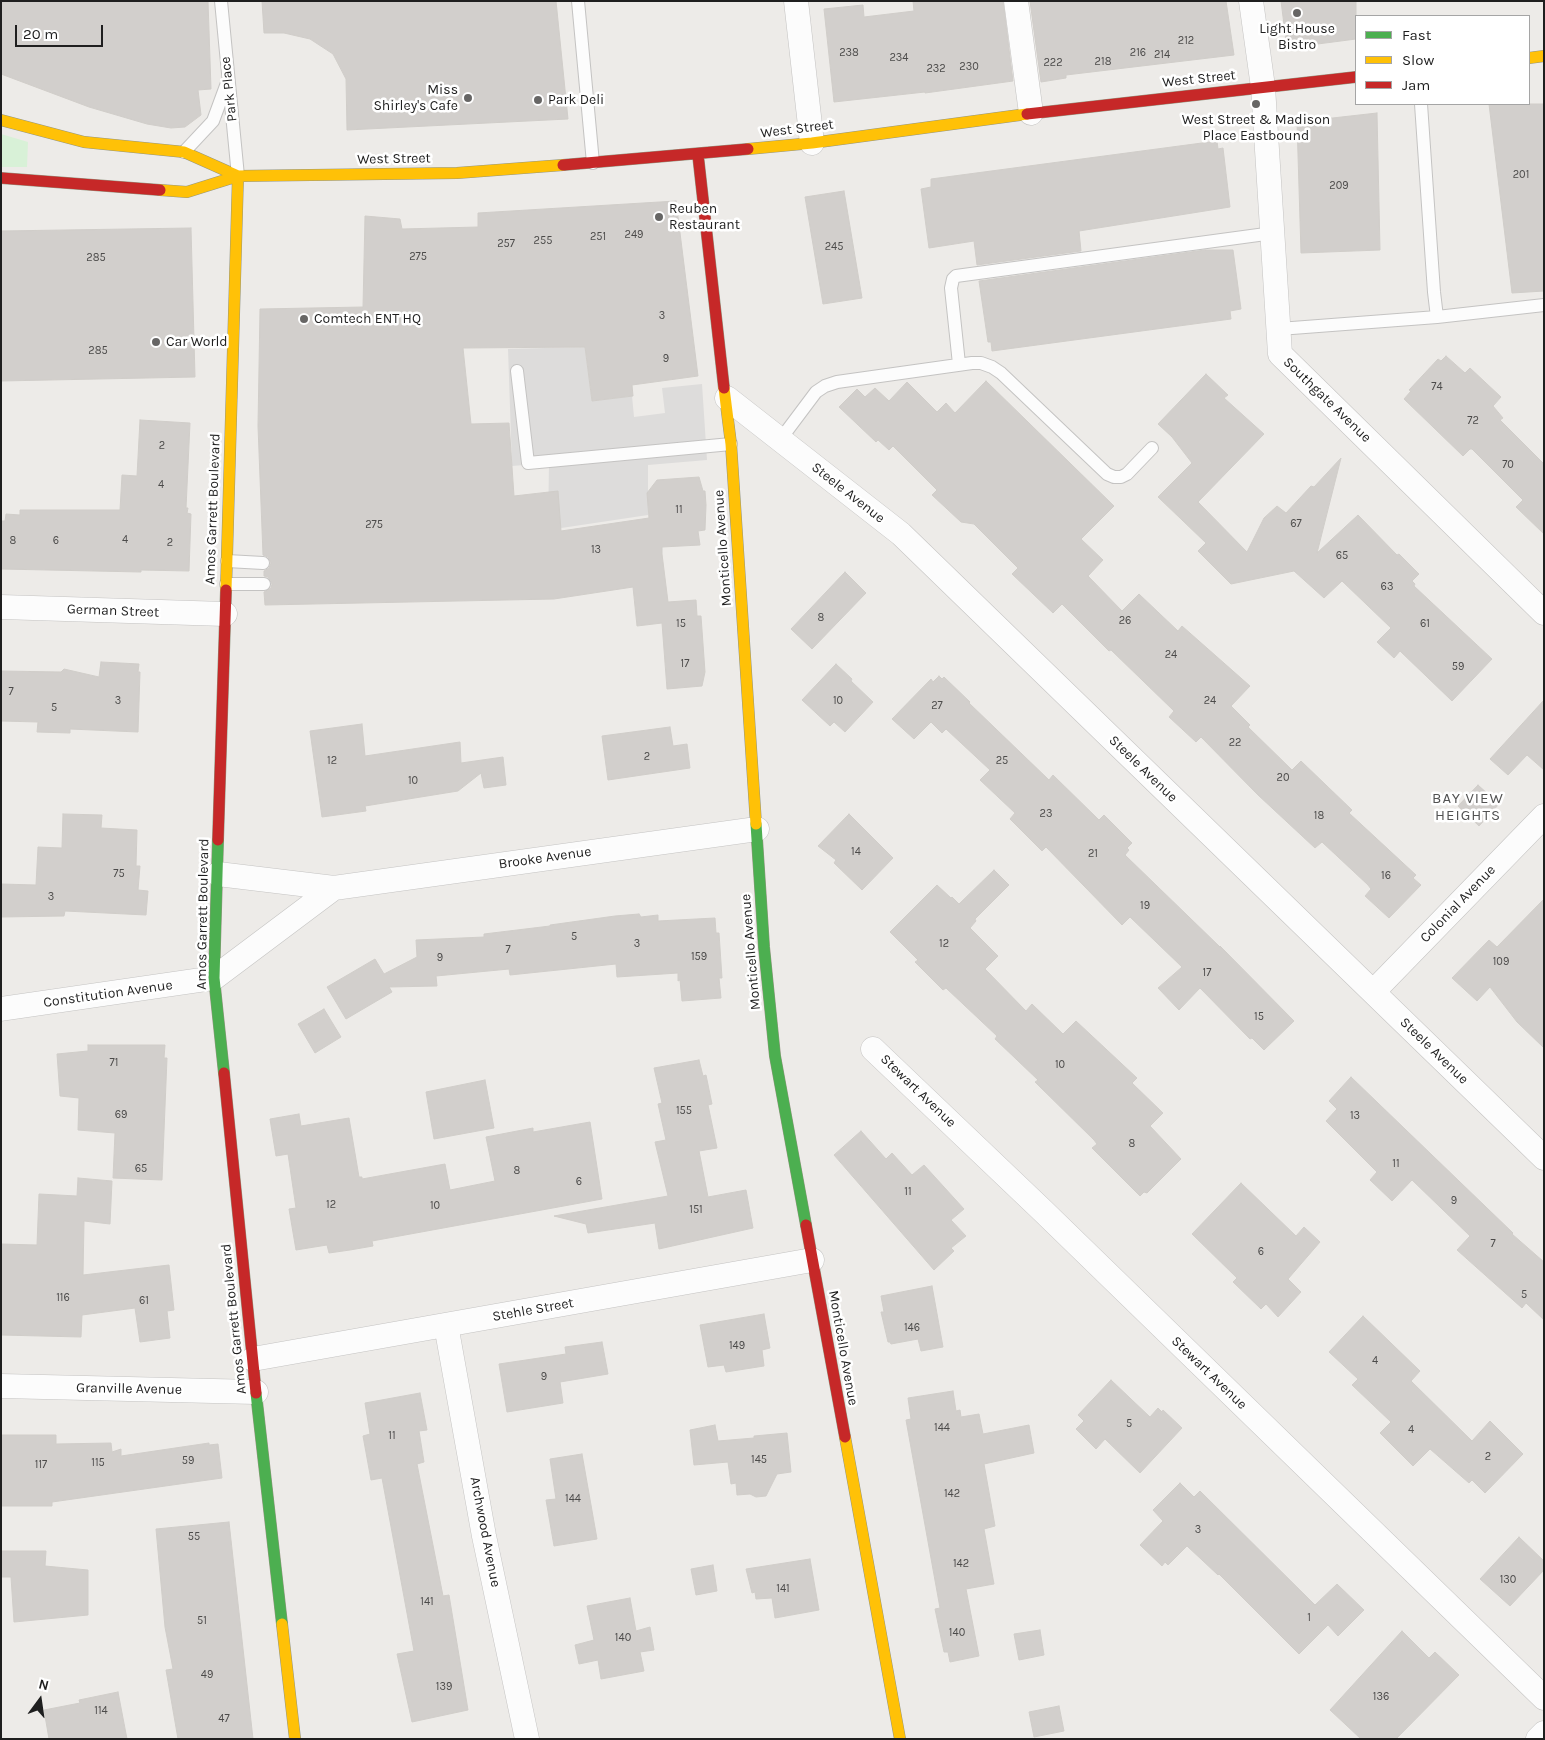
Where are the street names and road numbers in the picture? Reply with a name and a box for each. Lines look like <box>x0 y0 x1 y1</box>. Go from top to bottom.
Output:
street label: Park Place <box>217 56 241 122</box>
street label: West Street <box>1162 67 1236 91</box>
street label: West Street <box>759 116 835 142</box>
street label: West Street <box>357 150 431 168</box>
street label: Southgate Avenue <box>1280 354 1374 446</box>
street label: Amos Garrett Boulevard <box>202 433 224 585</box>
street label: Steele Avenue <box>808 459 888 527</box>
street label: Monticello Avenue <box>711 489 735 607</box>
street label: German Street <box>67 601 159 621</box>
street label: Steele Avenue <box>1105 732 1181 806</box>
street label: Amos Garrett Boulevard <box>193 838 213 990</box>
street label: Brooke Avenue <box>498 843 592 873</box>
street label: Colonial Avenue <box>1417 862 1499 946</box>
street label: Monticello Avenue <box>738 893 764 1011</box>
street label: Constitution Avenue <box>42 977 174 1011</box>
street label: Steele Avenue <box>1396 1014 1472 1088</box>
street label: Stewart Avenue <box>877 1051 959 1131</box>
street label: Amos Garrett Boulevard <box>218 1243 250 1395</box>
street label: Monticello Avenue <box>825 1289 861 1407</box>
street label: Stehle Street <box>491 1295 575 1325</box>
street label: Stewart Avenue <box>1168 1333 1250 1413</box>
street label: Granville Avenue <box>76 1380 182 1398</box>
street label: Archwood Avenue <box>466 1475 504 1589</box>

